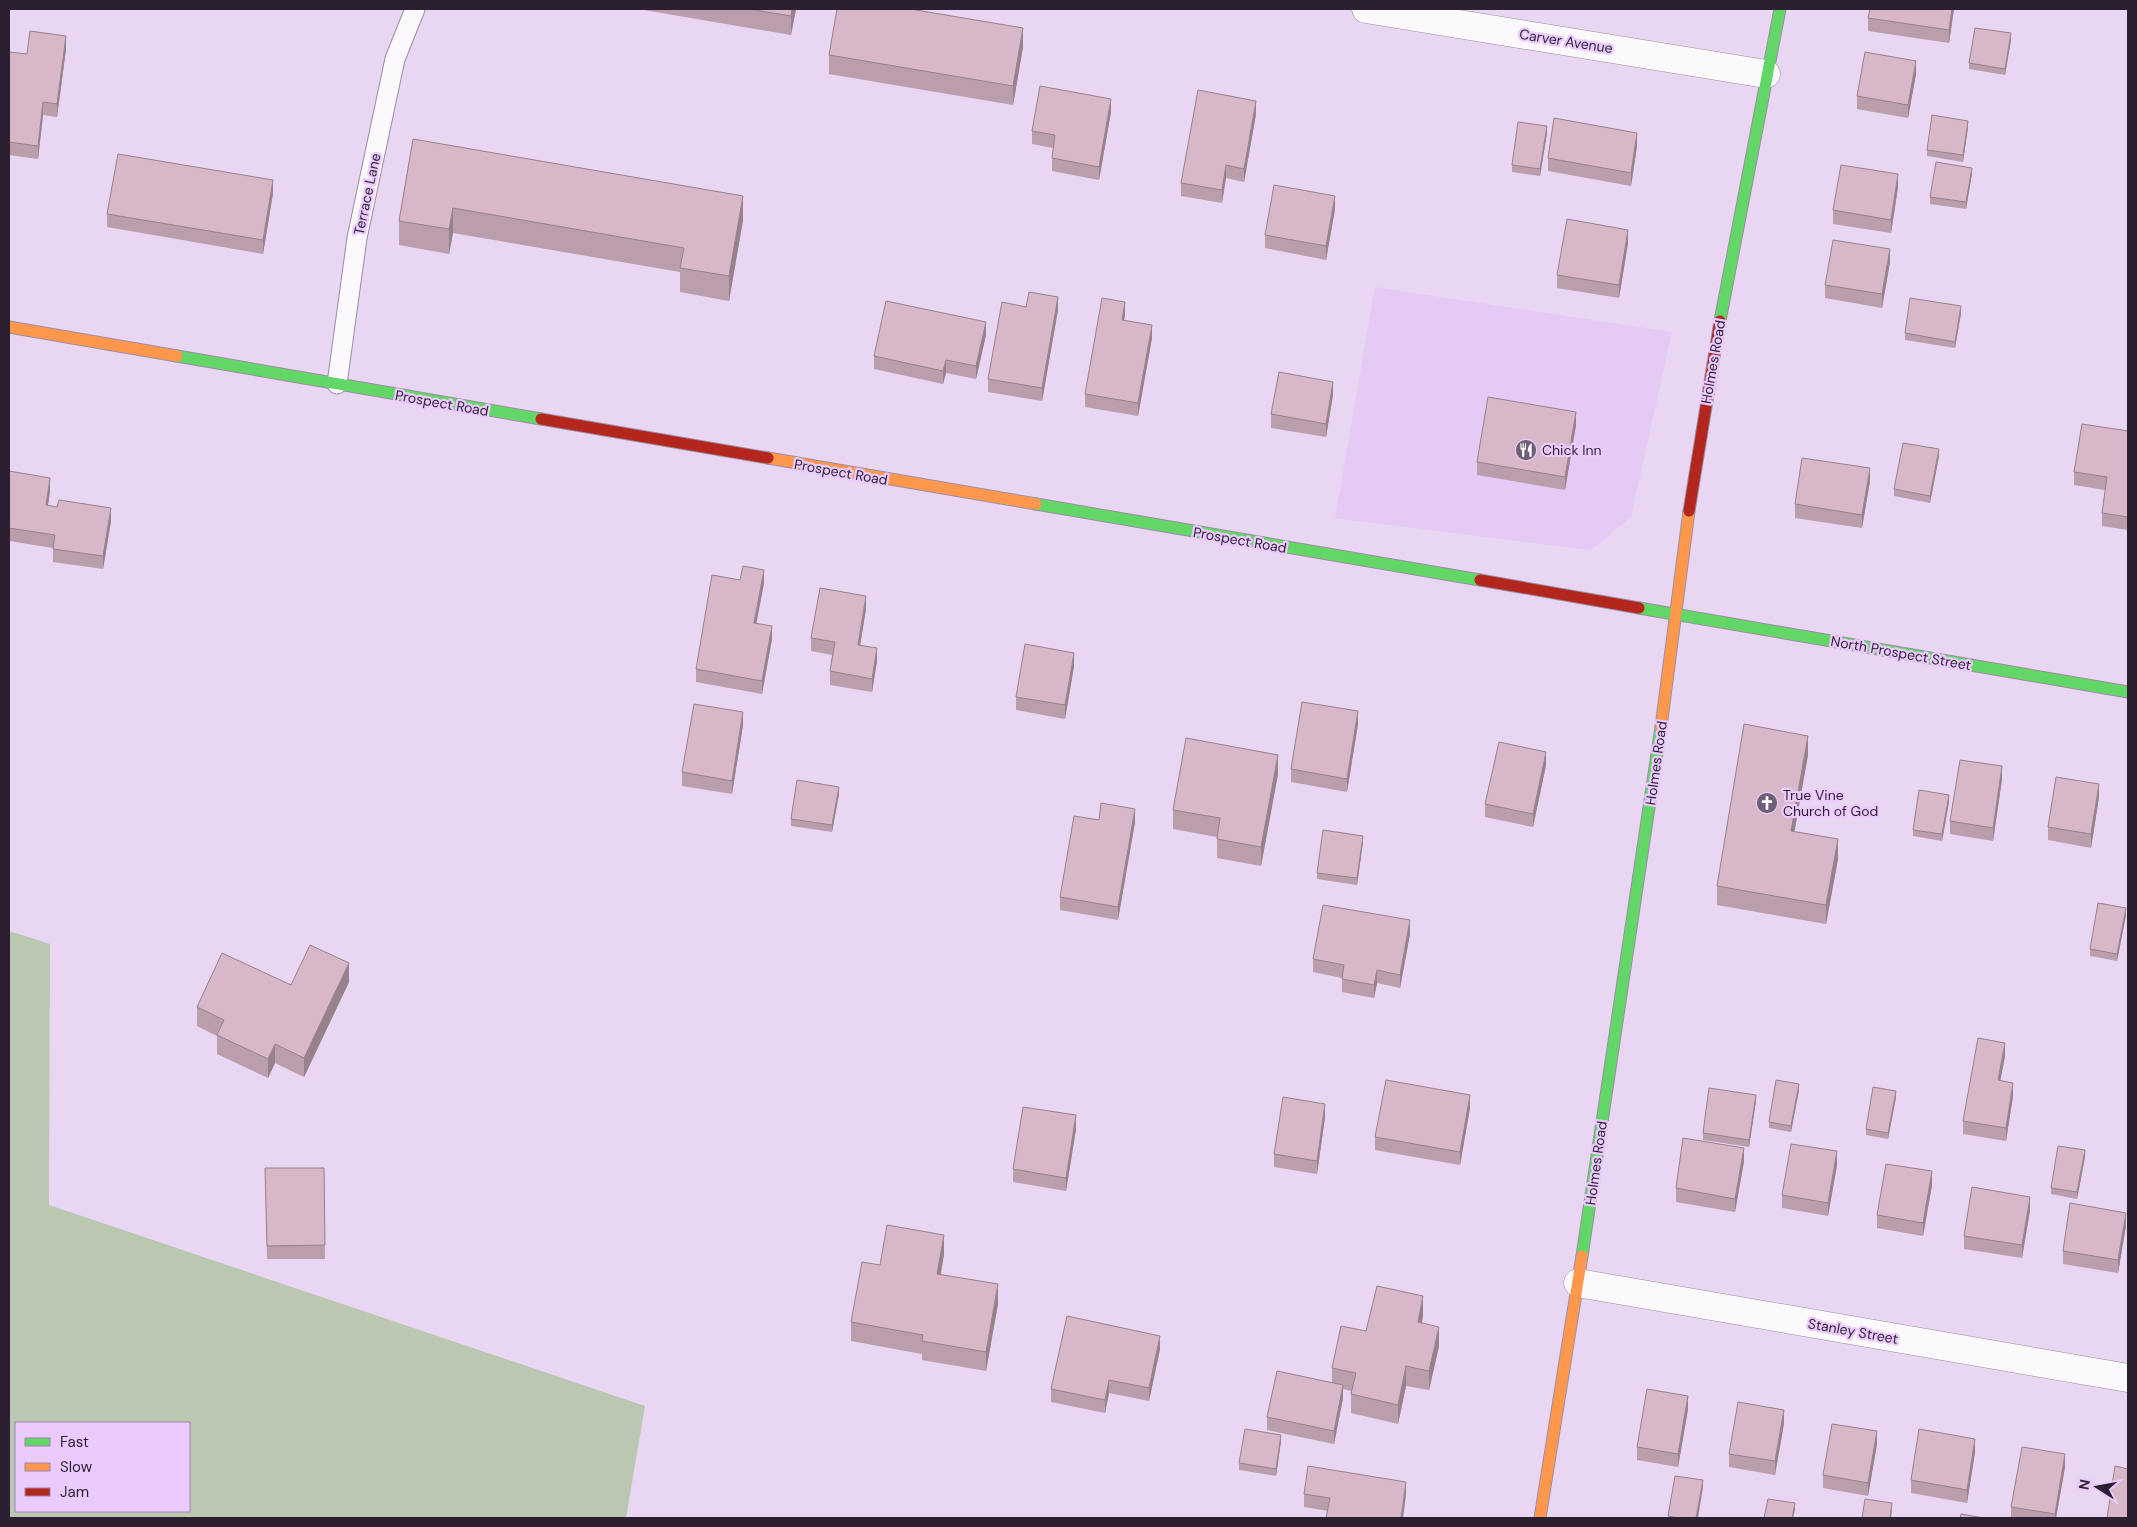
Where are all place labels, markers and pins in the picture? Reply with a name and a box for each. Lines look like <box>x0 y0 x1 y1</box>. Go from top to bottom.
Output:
restaurant icon: Chick Inn <box>1514 438 1538 462</box>
place label: Chick Inn <box>1542 441 1602 459</box>
place label: True Vine Church of God <box>1783 786 1878 820</box>
church icon: True Vine Church of God <box>1755 791 1779 815</box>

